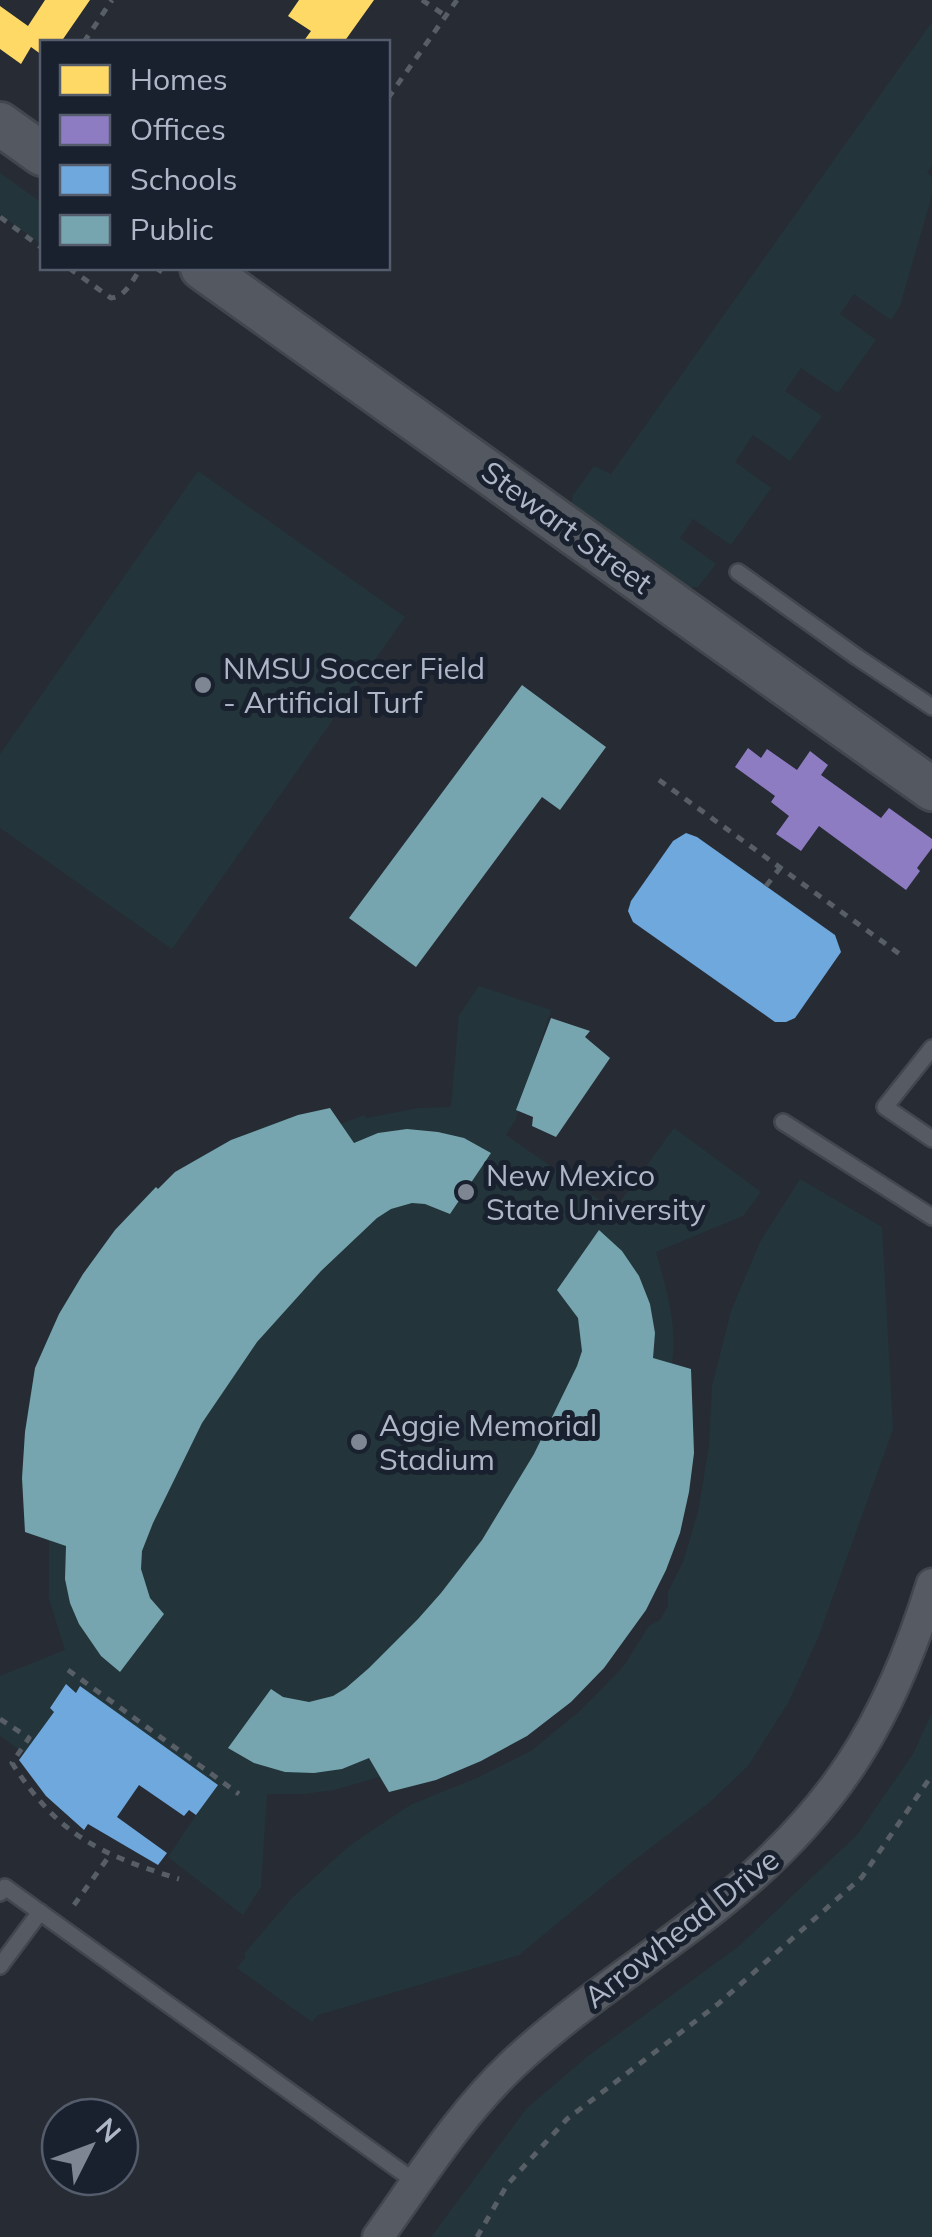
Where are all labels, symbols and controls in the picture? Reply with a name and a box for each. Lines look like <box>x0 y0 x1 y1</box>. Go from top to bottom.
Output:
legend <box>40 40 390 270</box>
text: Homes <box>130 60 228 98</box>
text: Offices <box>130 110 226 148</box>
text: Schools <box>130 160 237 198</box>
text: Public <box>130 210 214 248</box>
street label: Stewart Street <box>474 452 660 602</box>
place label: NMSU Soccer Field - Artificial Turf <box>223 649 485 721</box>
marker: NMSU Soccer Field - Artificial Turf <box>192 674 214 696</box>
place label: New Mexico State University <box>486 1156 706 1228</box>
marker: New Mexico State University <box>455 1181 477 1203</box>
place label: Aggie Memorial Stadium <box>379 1406 597 1478</box>
marker: Aggie Memorial Stadium <box>348 1431 370 1453</box>
street label: Arrowhead Drive <box>576 1840 786 2016</box>
north arrow <box>40 2097 140 2197</box>
text: N <box>89 2110 129 2150</box>

